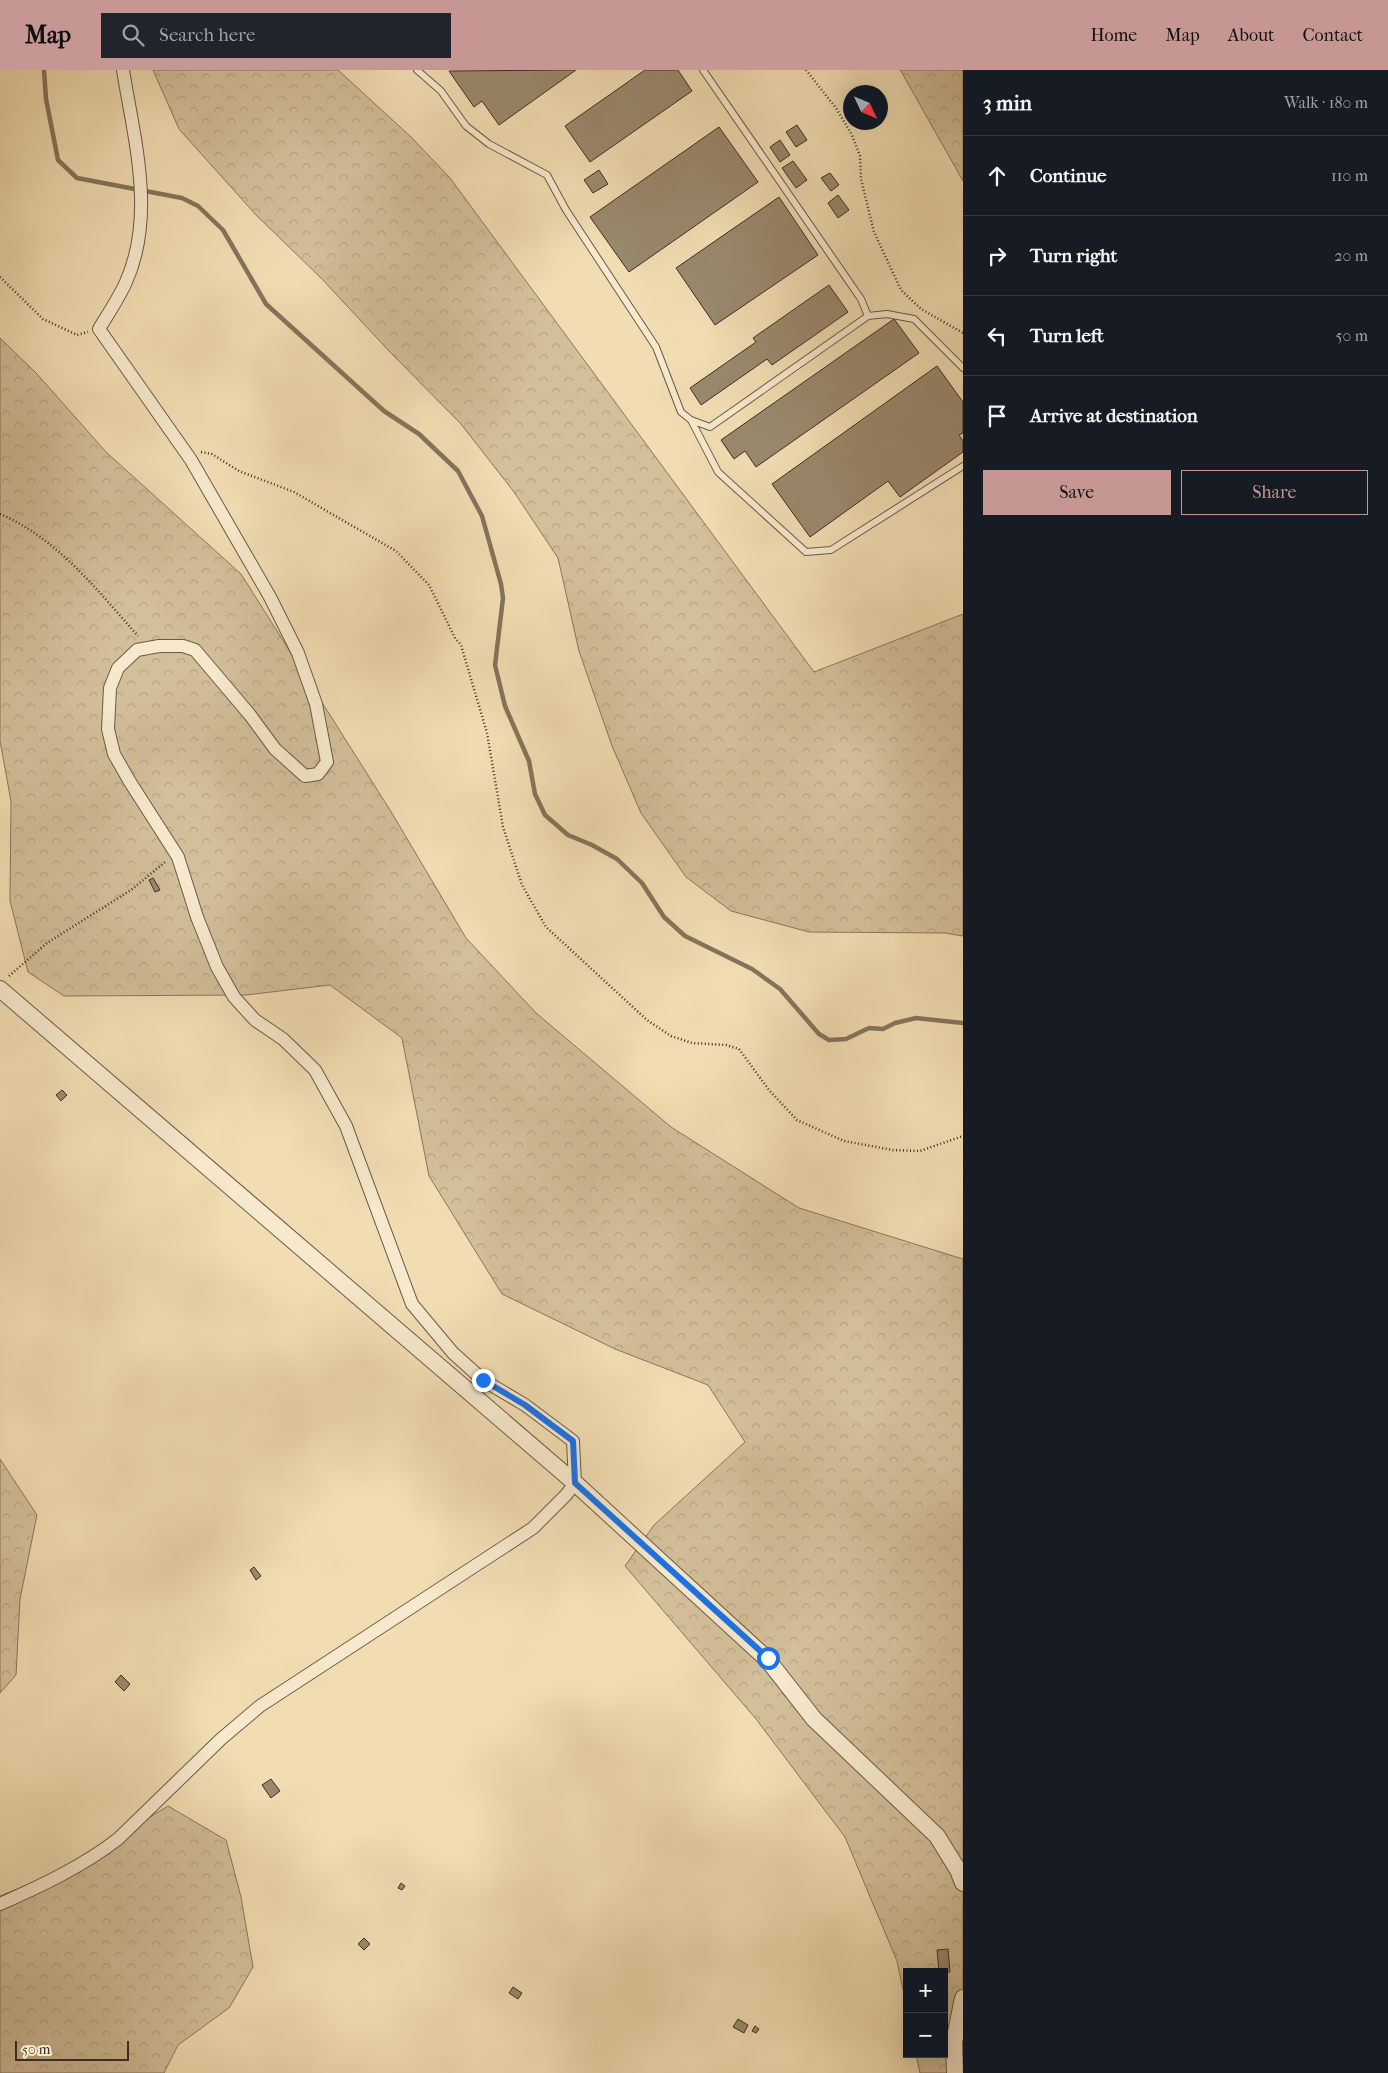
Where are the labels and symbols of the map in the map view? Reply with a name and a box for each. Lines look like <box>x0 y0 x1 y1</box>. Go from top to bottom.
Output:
north arrow <box>843 85 888 130</box>
route end <box>472 1369 495 1392</box>
route start <box>757 1647 780 1670</box>
scale bar <box>15 2038 129 2061</box>

